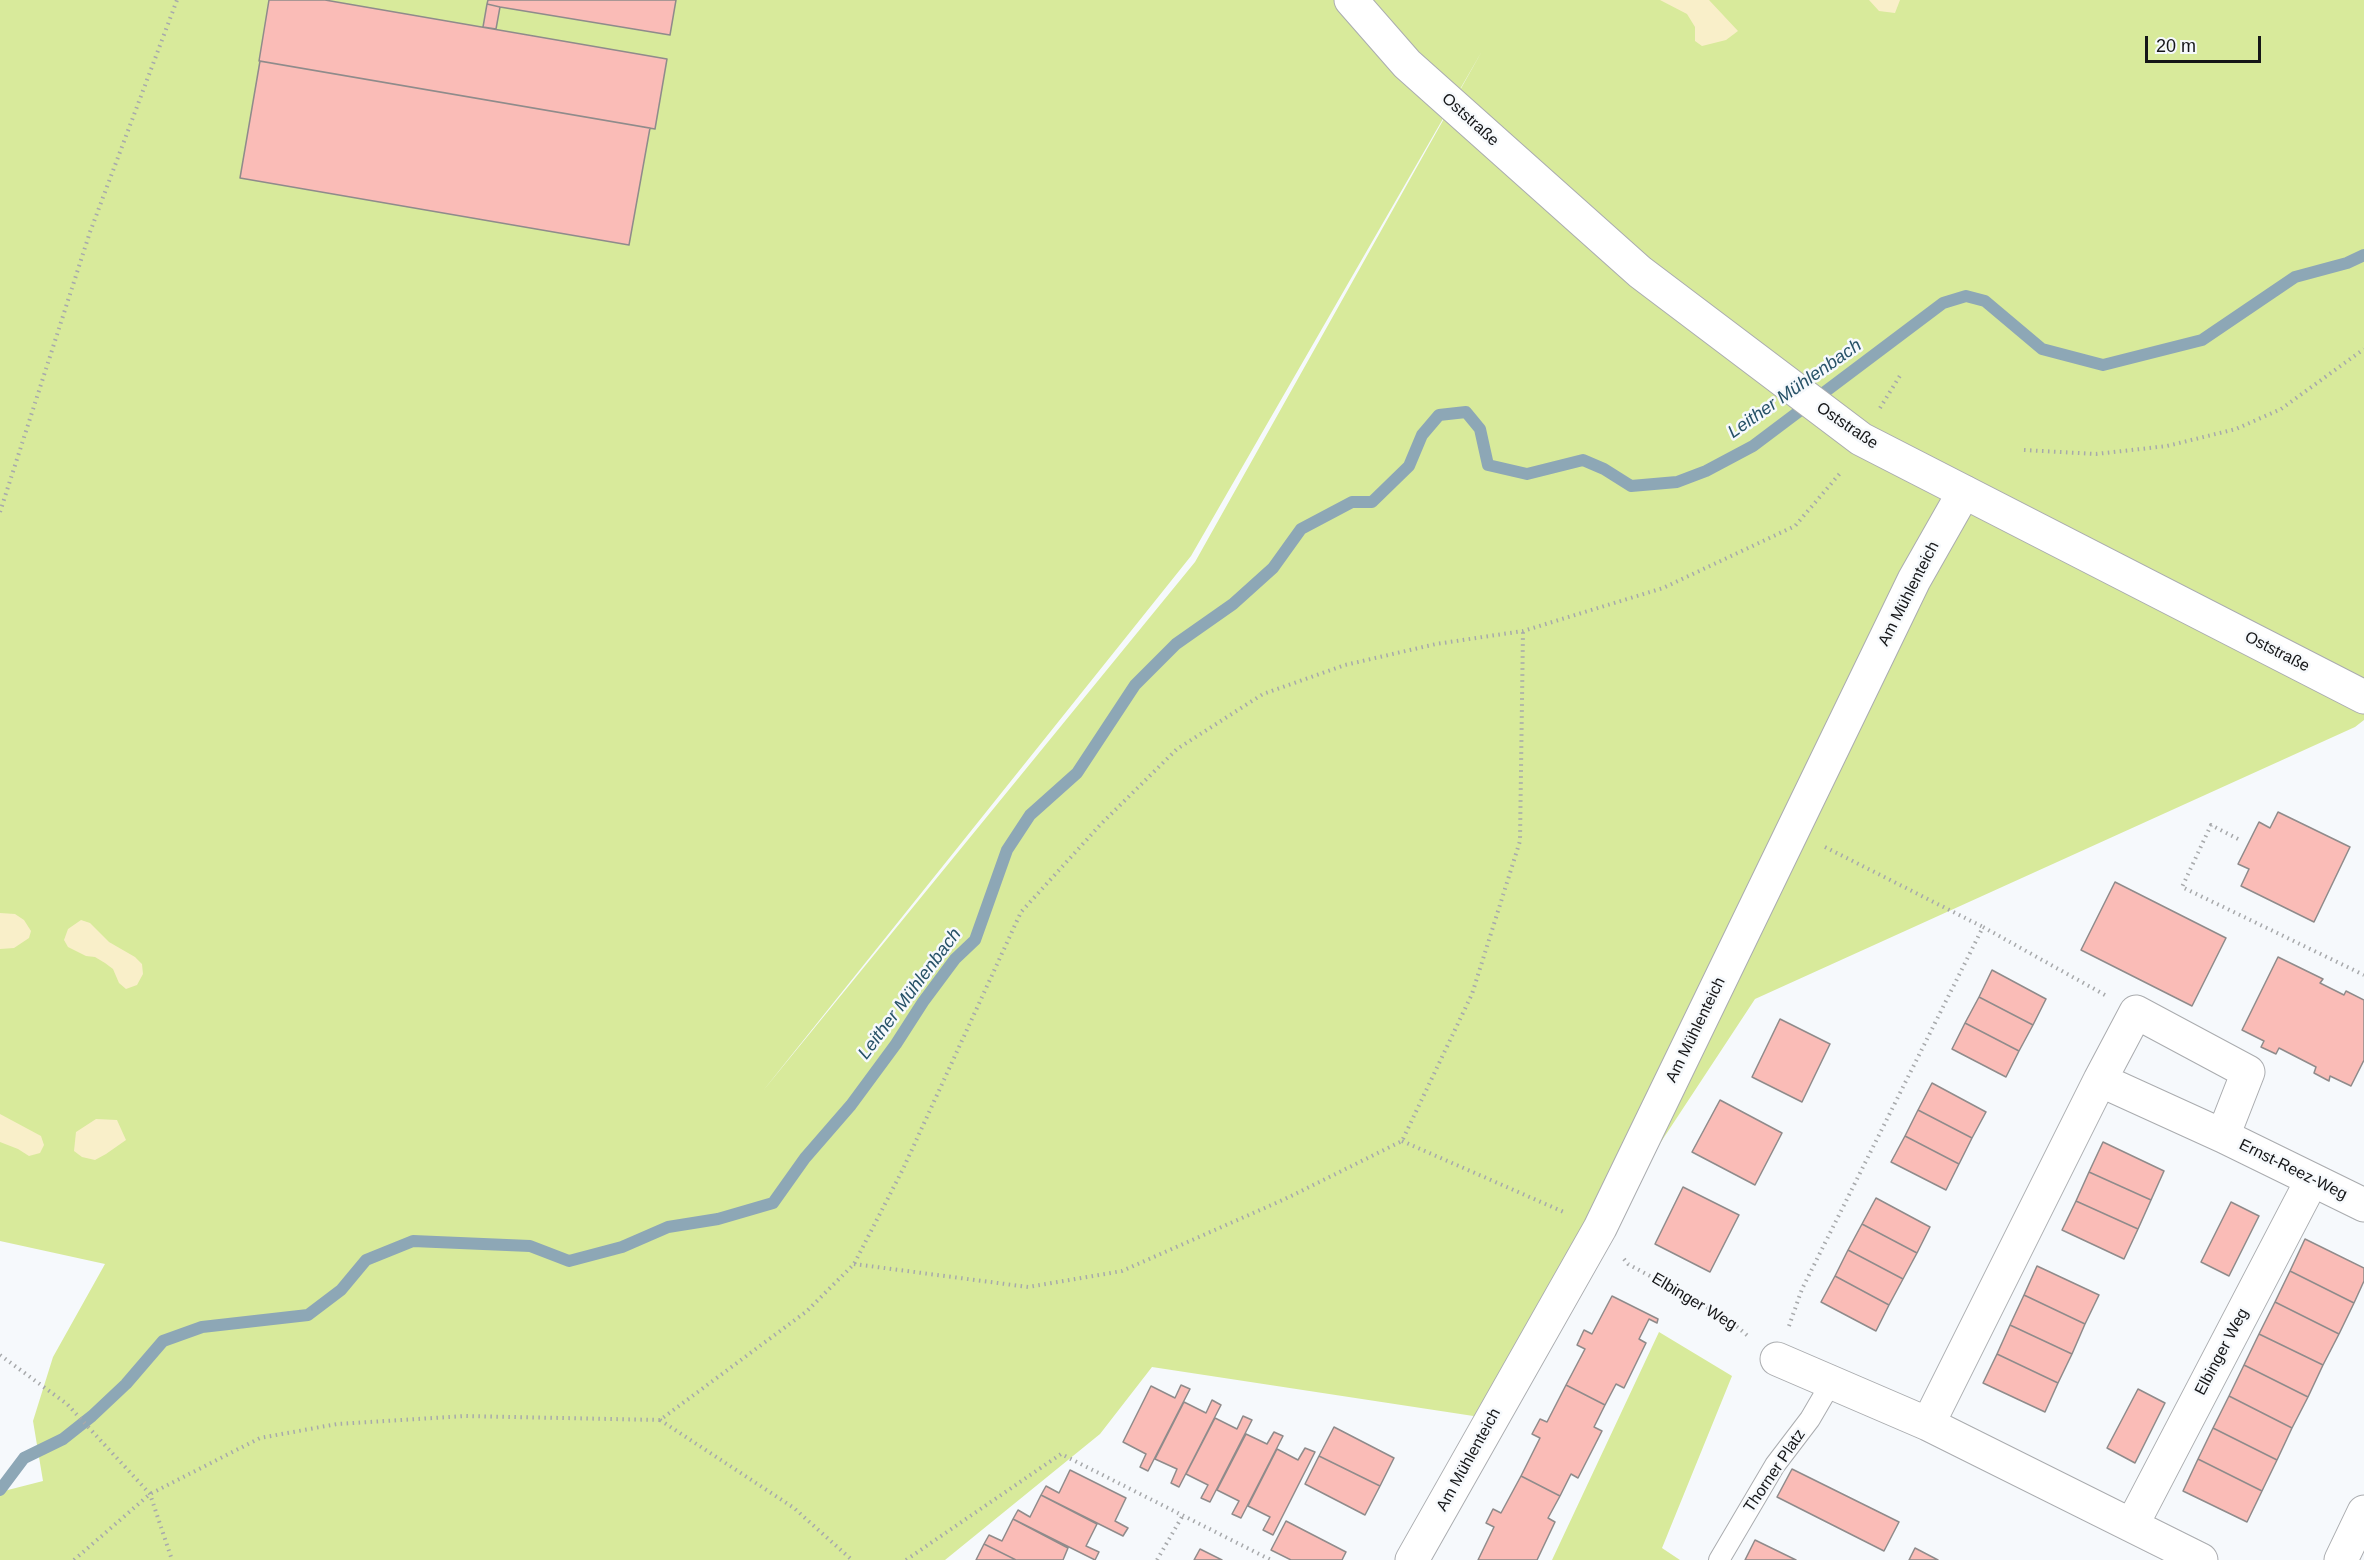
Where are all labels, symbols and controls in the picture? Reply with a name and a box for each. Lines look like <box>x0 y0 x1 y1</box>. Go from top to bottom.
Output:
scale bar <box>2148 24 2264 62</box>
text: 20 m <box>2156 36 2196 56</box>
street label: Oststraße <box>1437 89 1503 151</box>
water label: Leither Mühlenbach <box>1724 335 1866 443</box>
street label: Oststraße <box>1813 398 1881 454</box>
street label: Am Mühlenteich <box>1874 539 1944 649</box>
street label: Oststraße <box>2241 628 2313 676</box>
water label: Leither Mühlenbach <box>854 924 966 1064</box>
street label: Am Mühlenteich <box>1662 974 1730 1086</box>
street label: Ernst-Reez-Weg <box>2236 1136 2350 1204</box>
street label: Elbinger Weg <box>1648 1269 1740 1335</box>
street label: Elbinger Weg <box>2191 1305 2253 1399</box>
street label: Am Mühlenteich <box>1433 1405 1505 1515</box>
street label: Thorner Platz <box>1740 1426 1810 1516</box>

